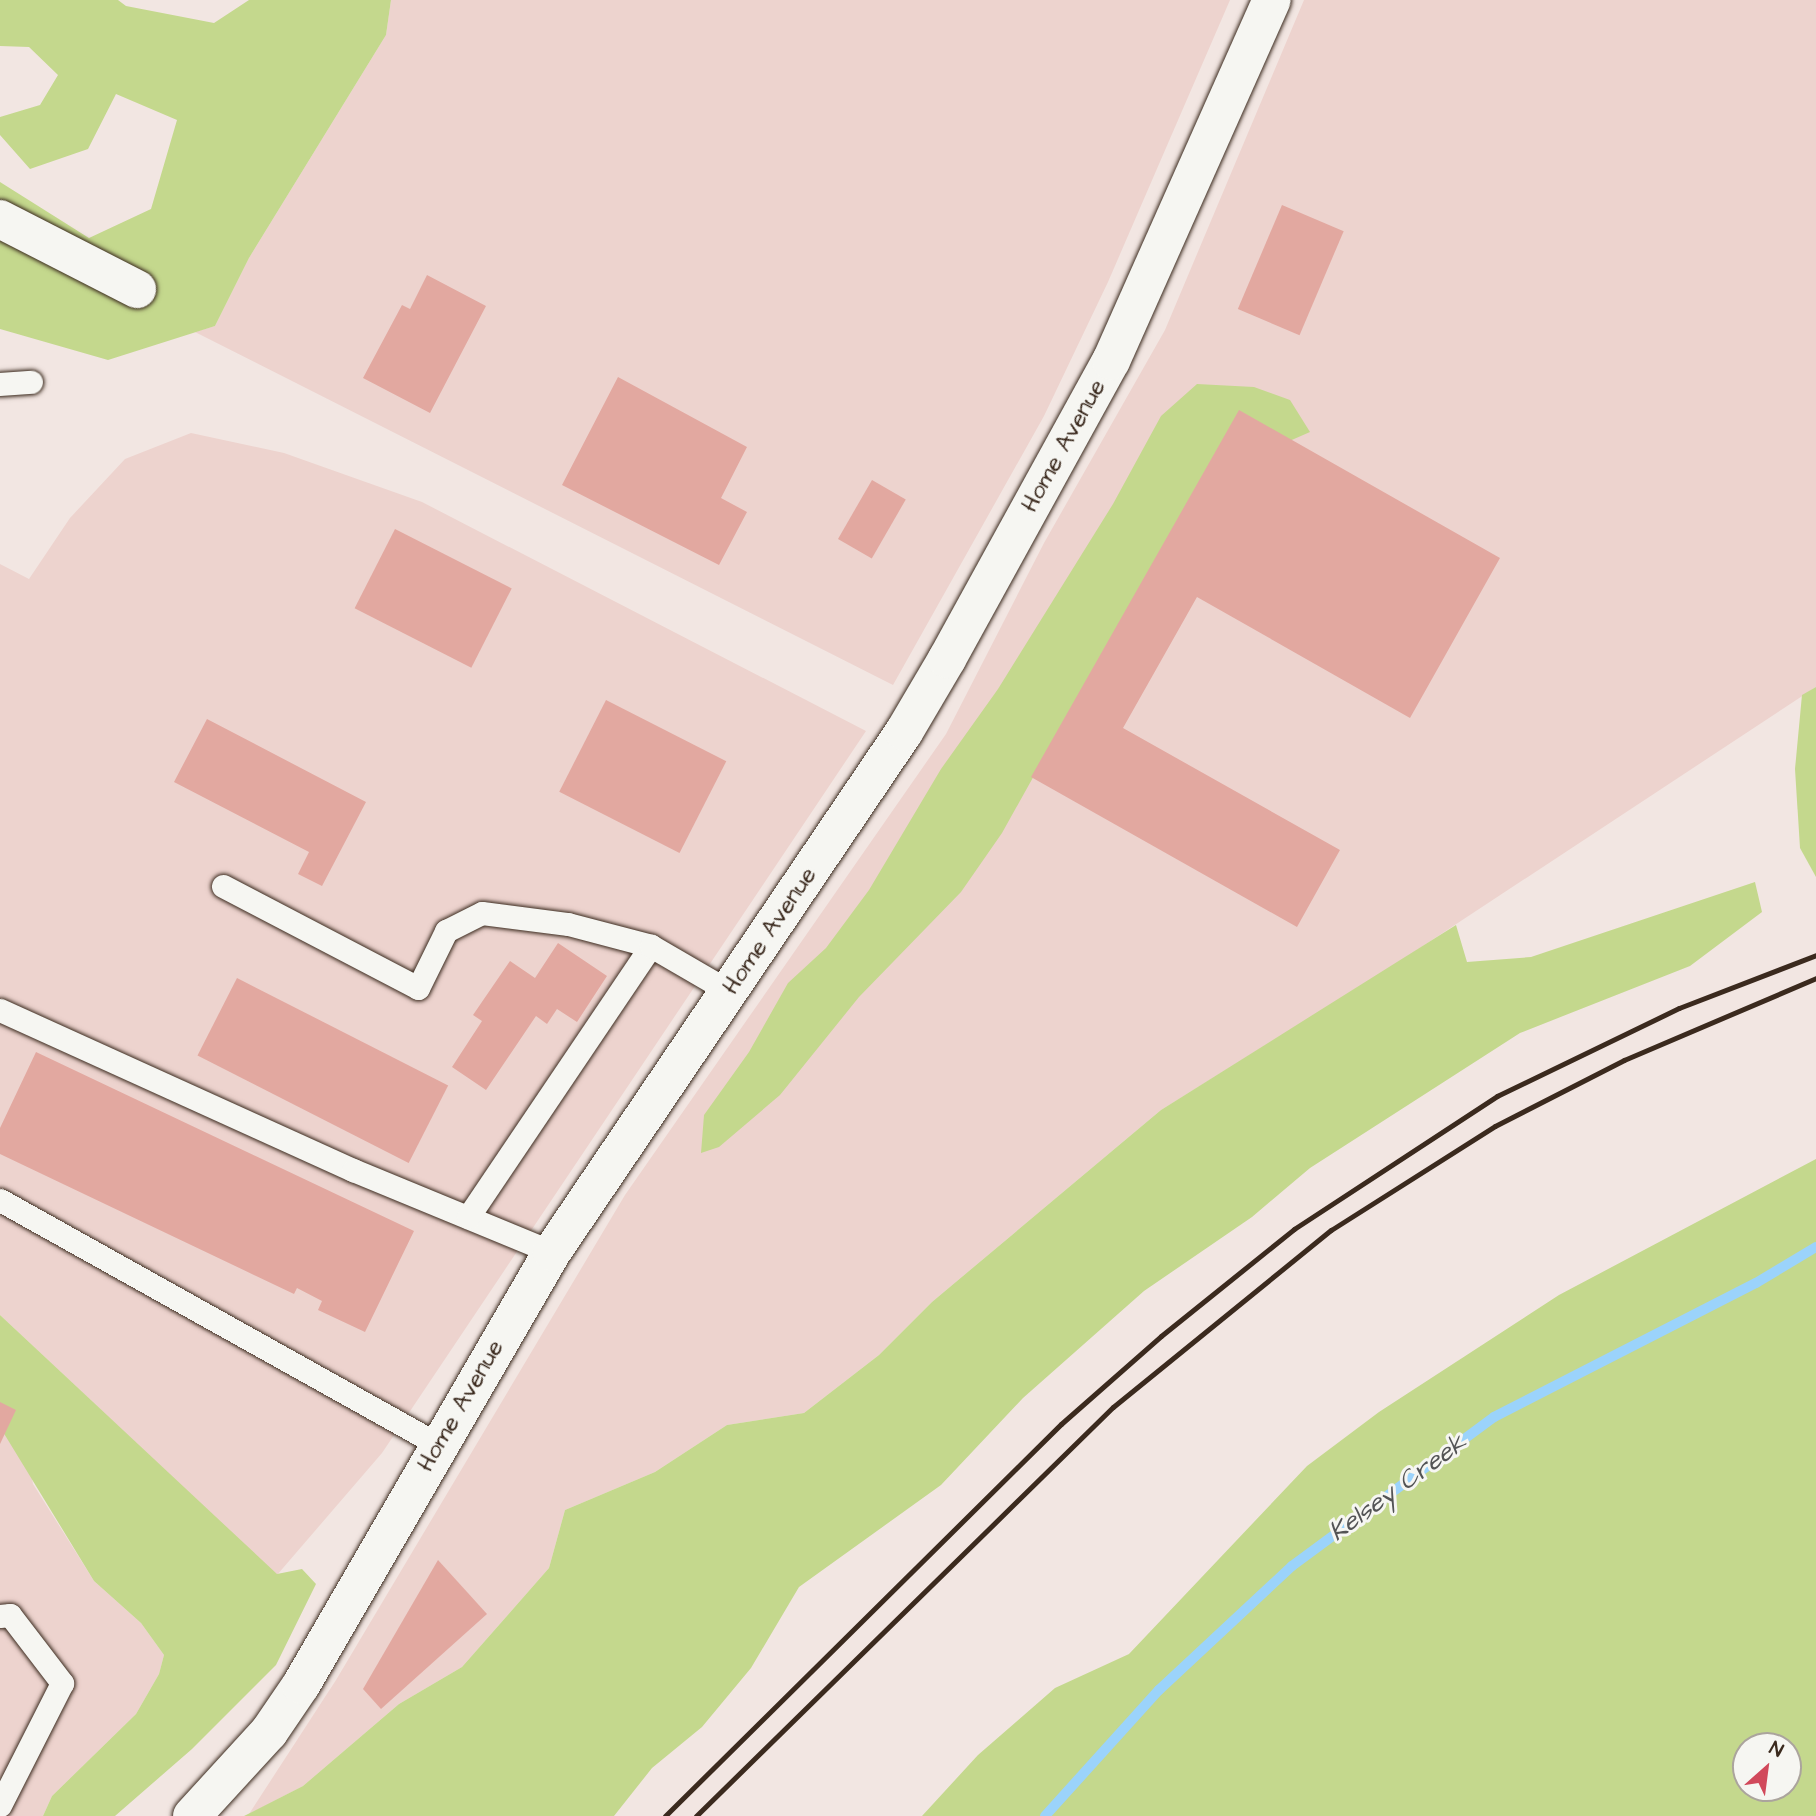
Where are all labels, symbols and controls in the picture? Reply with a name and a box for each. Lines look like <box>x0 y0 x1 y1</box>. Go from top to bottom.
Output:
street label: Home Avenue <box>1016 375 1112 517</box>
street label: Home Avenue <box>717 862 823 1000</box>
street label: Home Avenue <box>412 1335 510 1477</box>
water label: Kelsey Creek <box>1323 1428 1473 1548</box>
north arrow <box>1732 1732 1802 1802</box>
text: N <box>1765 1735 1788 1764</box>

